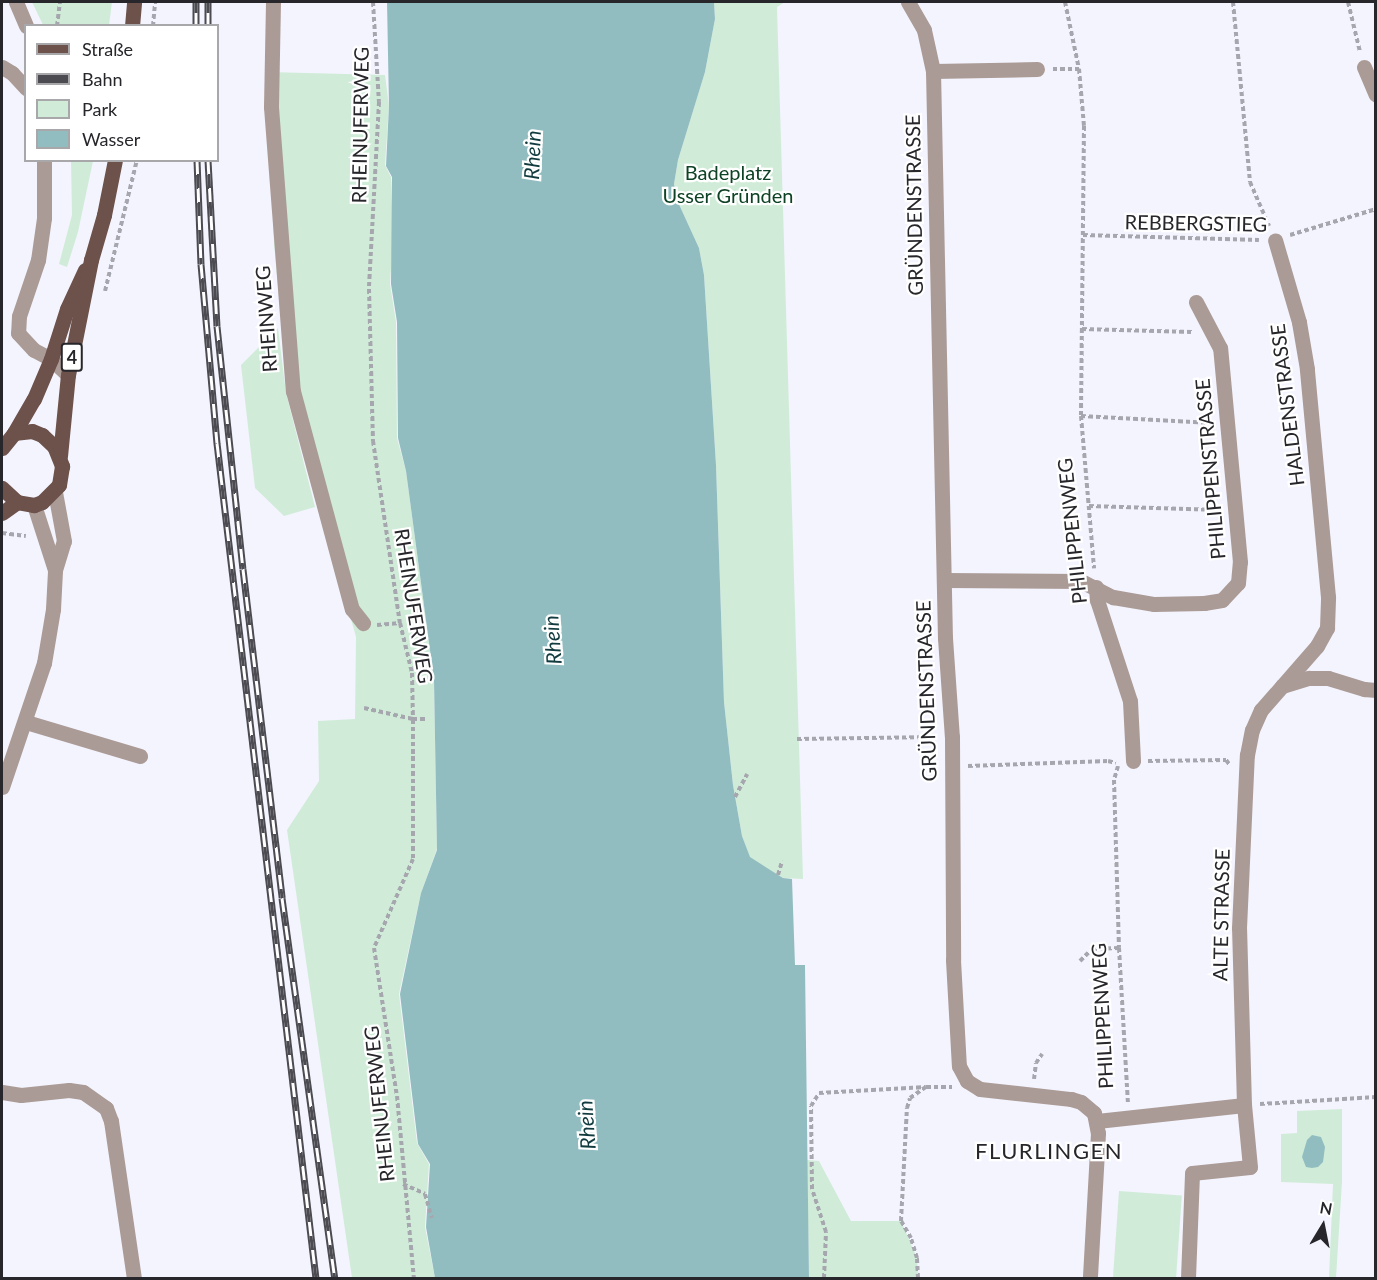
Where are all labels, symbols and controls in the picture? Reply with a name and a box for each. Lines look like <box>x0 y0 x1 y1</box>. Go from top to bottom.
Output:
legend <box>24 24 219 162</box>
text: Straße <box>82 38 133 60</box>
street label: RHEINUFERWEG <box>347 46 373 204</box>
text: Bahn <box>82 68 123 90</box>
text: Park <box>82 98 117 120</box>
street label: GRÜNDENSTRASSE <box>900 114 928 296</box>
text: Wasser <box>82 128 140 150</box>
water label: Rhein <box>519 130 545 180</box>
park label: Badeplatz Usser Gründen <box>662 160 794 207</box>
street label: REBBERGSTIEG <box>1125 210 1267 236</box>
street label: RHEINWEG <box>250 265 282 373</box>
street label: HALDENSTRASSE <box>1265 323 1309 487</box>
road number: 4 <box>60 342 84 372</box>
street label: PHILIPPENSTRASSE <box>1190 378 1230 560</box>
street label: PHILIPPENWEG <box>1052 457 1092 605</box>
street label: RHEINUFERWEG <box>390 527 438 685</box>
street label: GRÜNDENSTRASSE <box>911 600 941 782</box>
water label: Rhein <box>538 615 566 665</box>
street label: ALTE STRASSE <box>1208 849 1234 981</box>
street label: PHILIPPENWEG <box>1086 942 1118 1090</box>
street label: RHEINUFERWEG <box>359 1025 399 1183</box>
water label: Rhein <box>572 1100 600 1150</box>
district label: FLURLINGEN <box>975 1138 1123 1164</box>
north arrow <box>1293 1196 1353 1256</box>
text: N <box>1318 1197 1334 1218</box>

